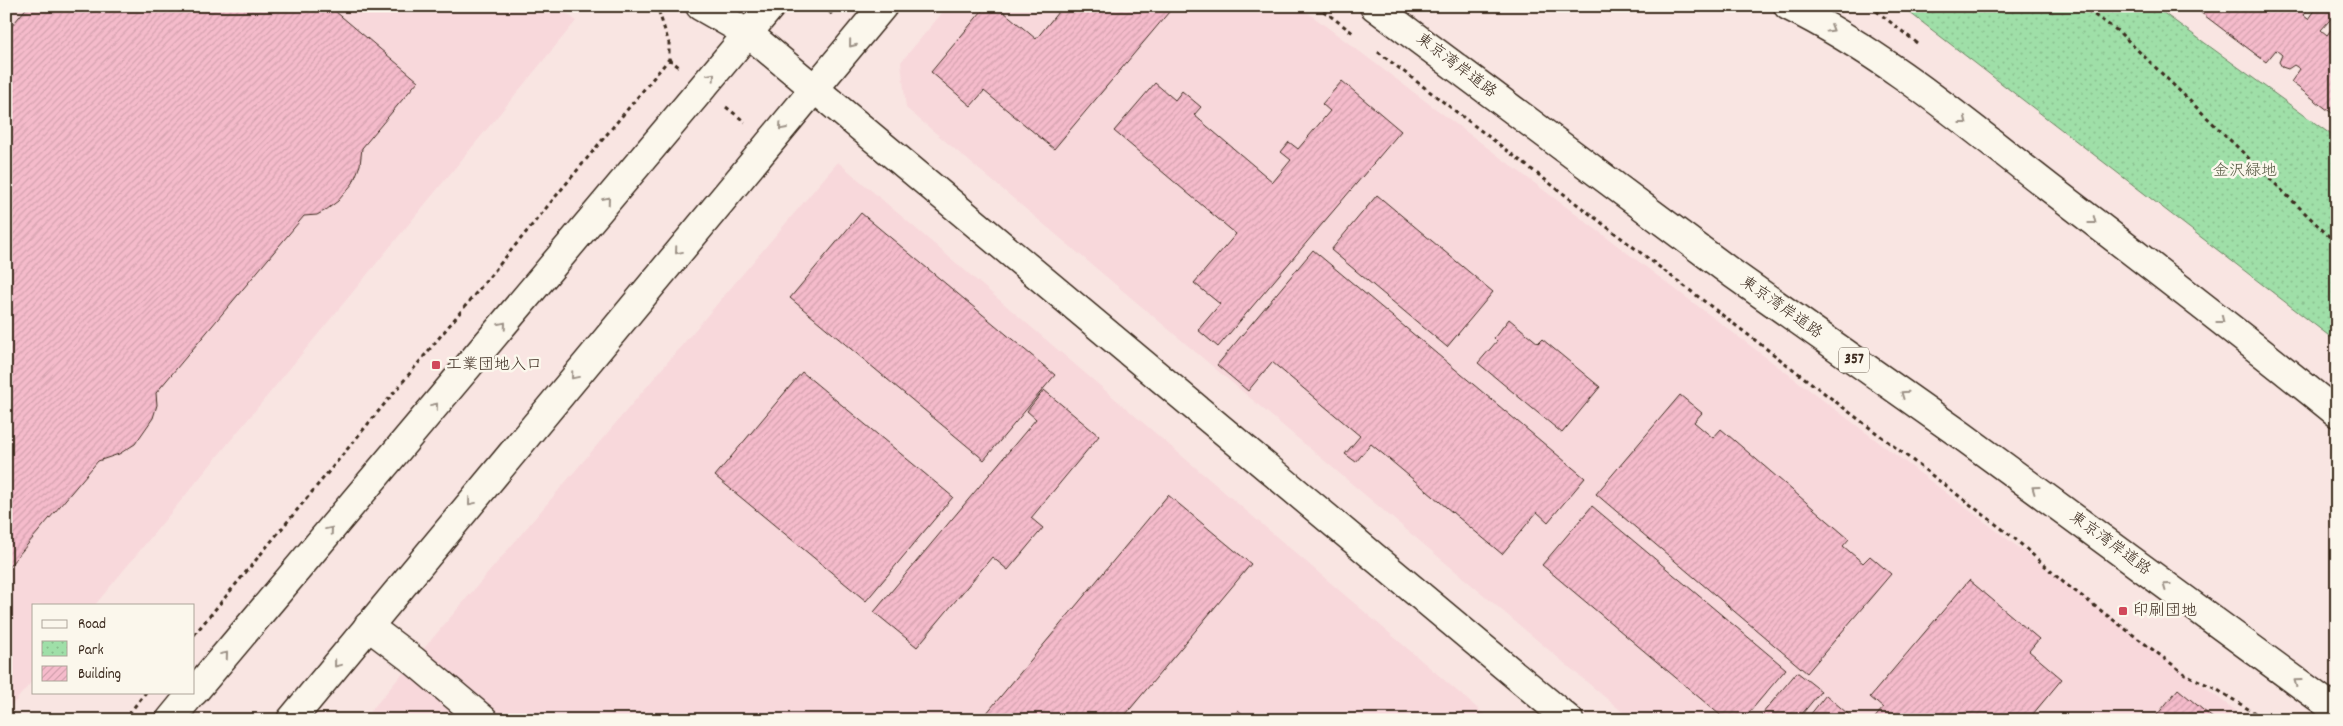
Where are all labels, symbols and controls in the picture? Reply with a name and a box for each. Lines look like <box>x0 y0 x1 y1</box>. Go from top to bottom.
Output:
one-way arrow <box>1825 23 1834 33</box>
street label: 東京湾岸道路 <box>1411 28 1501 104</box>
one-way arrow <box>848 38 857 47</box>
one-way arrow <box>706 73 715 82</box>
one-way arrow <box>1959 116 1968 125</box>
one-way arrow <box>779 121 788 130</box>
park label: 金沢緑地 <box>2213 160 2277 183</box>
one-way arrow <box>602 197 611 206</box>
one-way arrow <box>2087 215 2097 224</box>
one-way arrow <box>674 246 683 255</box>
street label: 東京湾岸道路 <box>1735 271 1827 345</box>
one-way arrow <box>2215 315 2224 323</box>
one-way arrow <box>497 322 506 331</box>
road number: 357 <box>1839 348 1869 372</box>
place label: 工業団地入口 <box>446 354 542 377</box>
marker: 工業団地入口 <box>430 359 442 371</box>
one-way arrow <box>571 371 580 380</box>
one-way arrow <box>1900 391 1909 400</box>
one-way arrow <box>429 403 438 412</box>
one-way arrow <box>2032 487 2041 495</box>
one-way arrow <box>467 496 476 505</box>
street label: 東京湾岸道路 <box>2064 506 2156 582</box>
one-way arrow <box>324 527 333 536</box>
one-way arrow <box>2163 583 2172 591</box>
place label: 印刷団地 <box>2133 600 2197 623</box>
legend <box>32 604 195 694</box>
marker: 印刷団地 <box>2117 605 2129 617</box>
text: Road <box>78 614 106 636</box>
text: Park <box>78 640 104 662</box>
one-way arrow <box>220 651 229 660</box>
one-way arrow <box>334 658 342 667</box>
text: Building <box>78 664 121 686</box>
one-way arrow <box>2293 679 2303 688</box>

